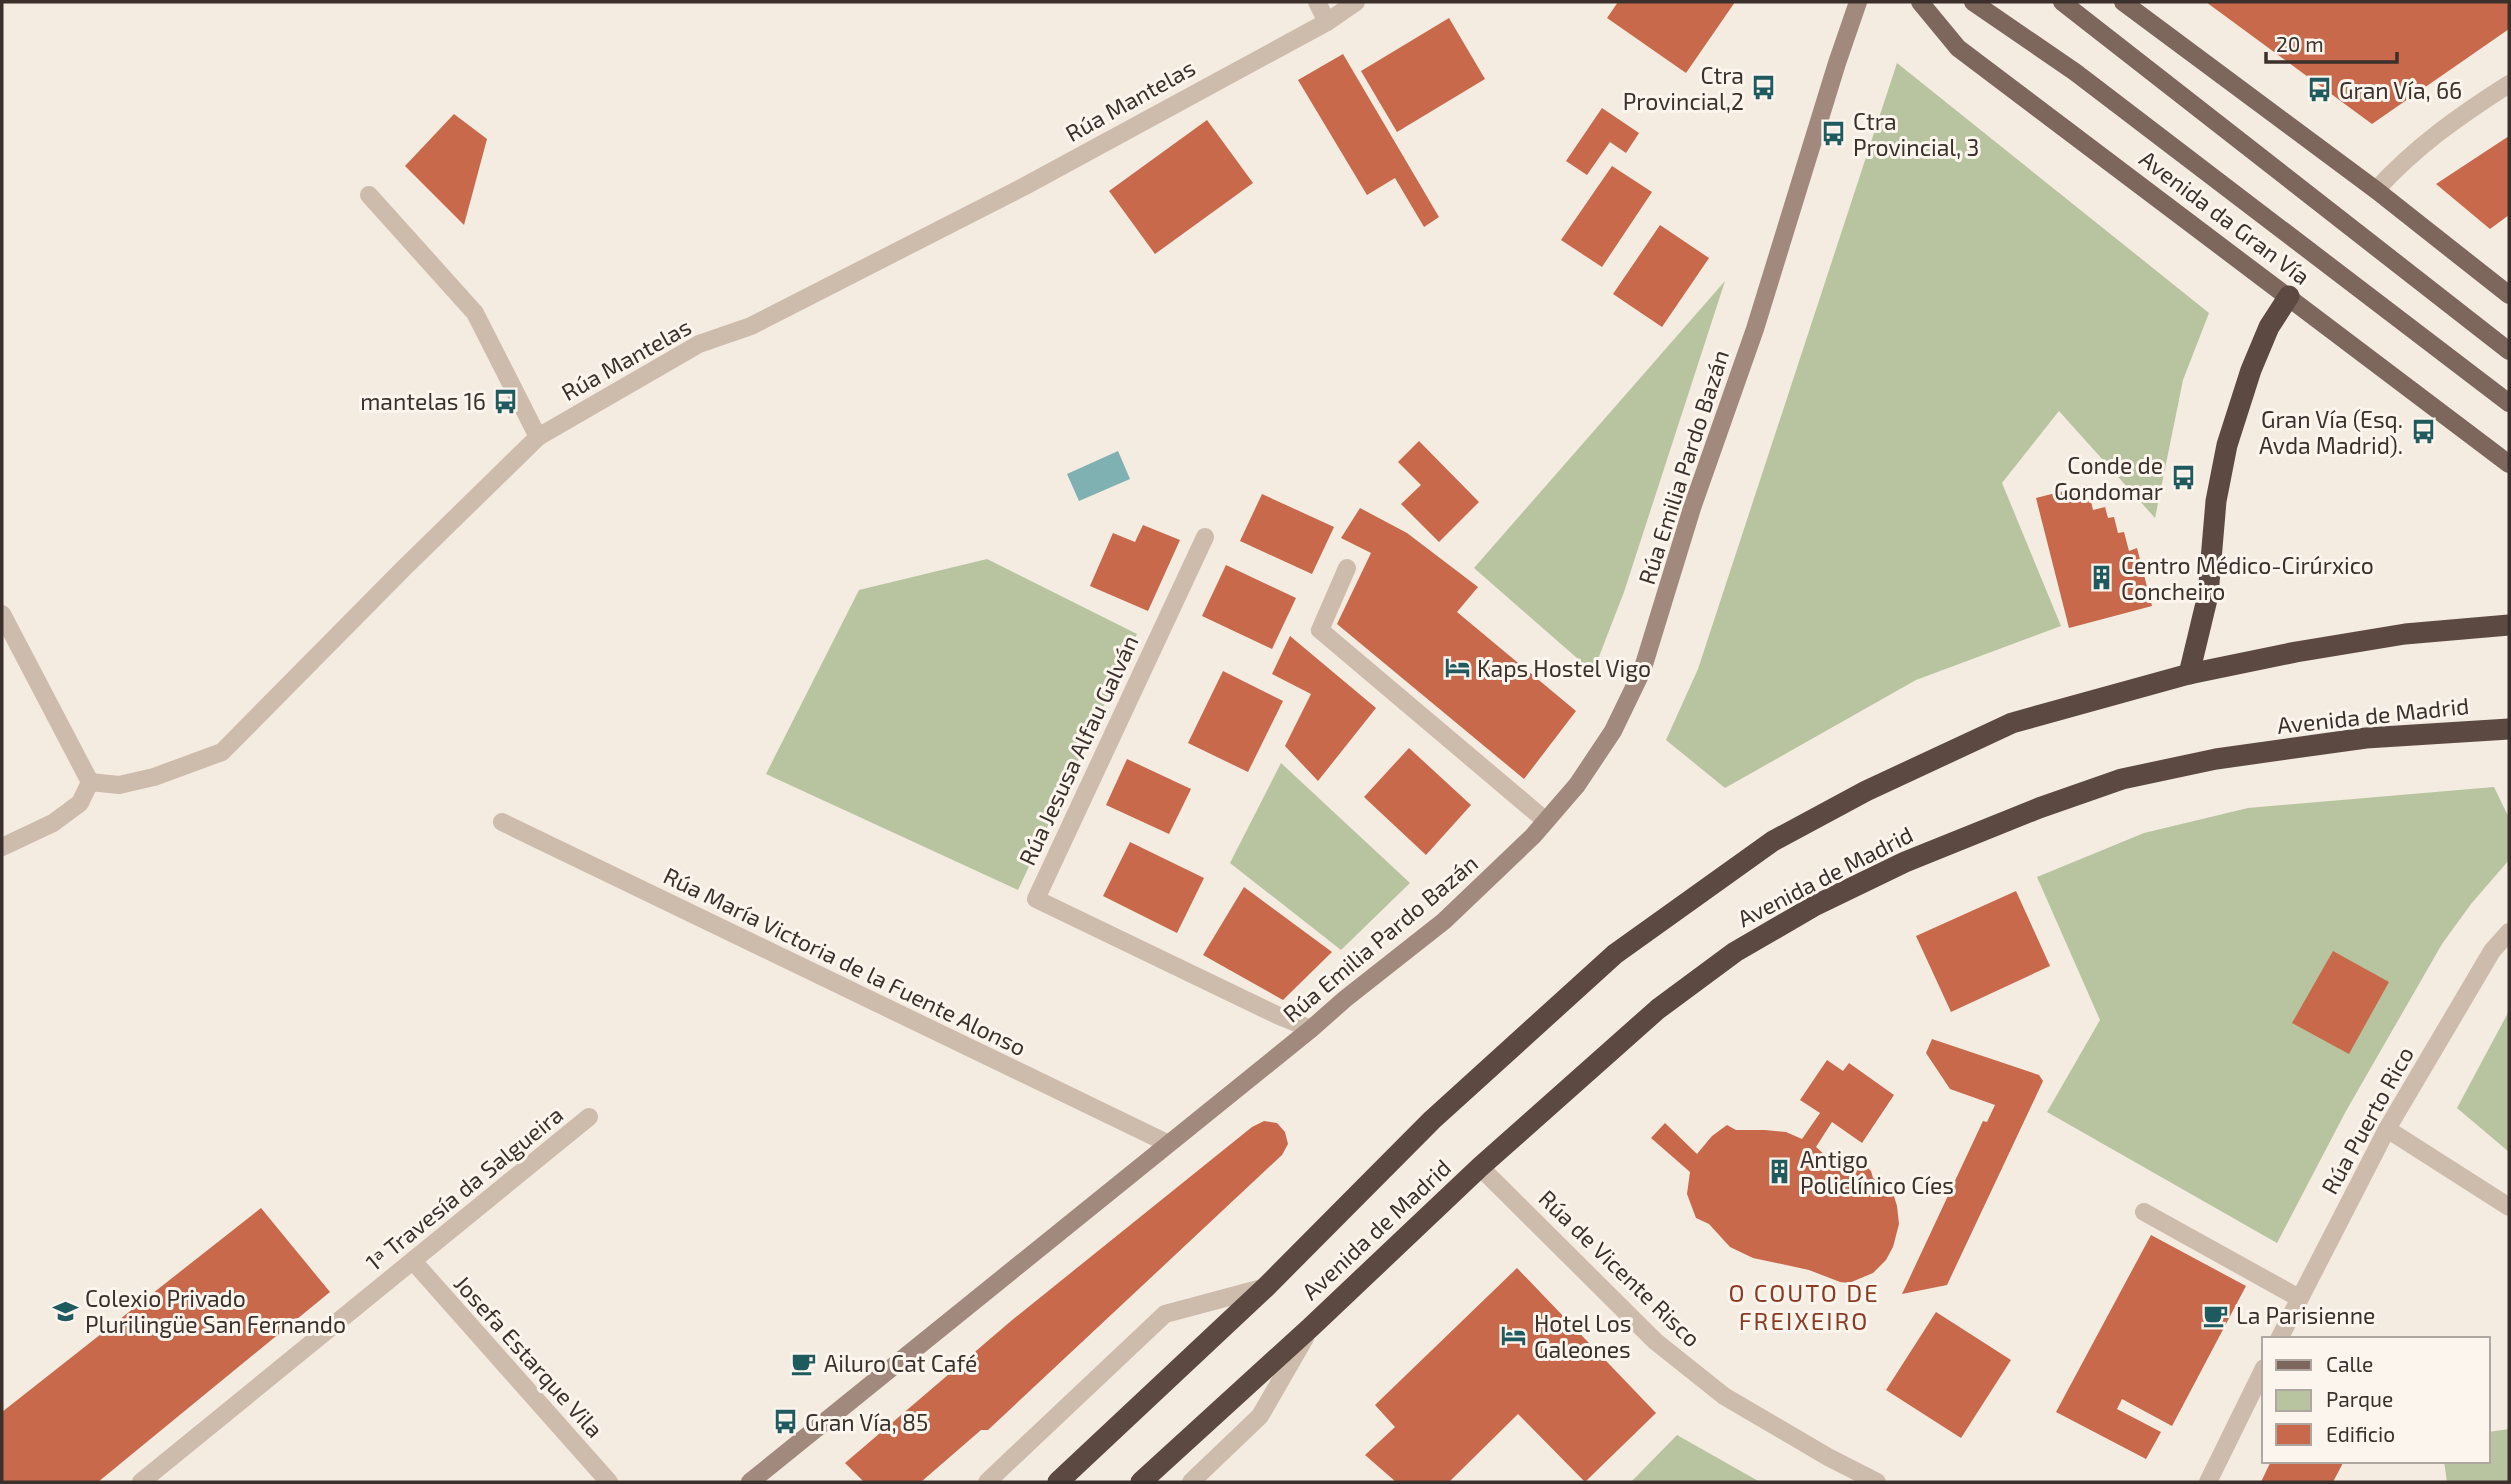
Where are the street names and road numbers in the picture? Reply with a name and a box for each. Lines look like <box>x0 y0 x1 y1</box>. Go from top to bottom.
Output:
street label: Rúa Mantelas <box>1060 53 1200 147</box>
street label: Avenida da Gran Vía <box>2134 144 2316 290</box>
street label: Rúa Mantelas <box>556 312 696 406</box>
street label: Rúa Emilia Pardo Bazán <box>1632 346 1734 588</box>
street label: Rúa Jesusa Alfau Galván <box>1012 631 1144 869</box>
street label: Avenida de Madrid <box>2276 691 2470 739</box>
street label: Avenida de Madrid <box>1733 820 1917 932</box>
street label: Rúa Emilia Pardo Bazán <box>1277 848 1483 1028</box>
street label: Rúa María Victoria de la Fuente Alonso <box>659 861 1031 1061</box>
street label: Rúa Puerto Rico <box>2315 1041 2419 1199</box>
street label: 1ª Travesía da Salgueira <box>360 1100 568 1276</box>
street label: Avenida de Madrid <box>1296 1153 1456 1305</box>
street label: Rúa de Vicente Risco <box>1533 1184 1707 1352</box>
street label: Josefa Estarque Vila <box>449 1269 609 1443</box>

